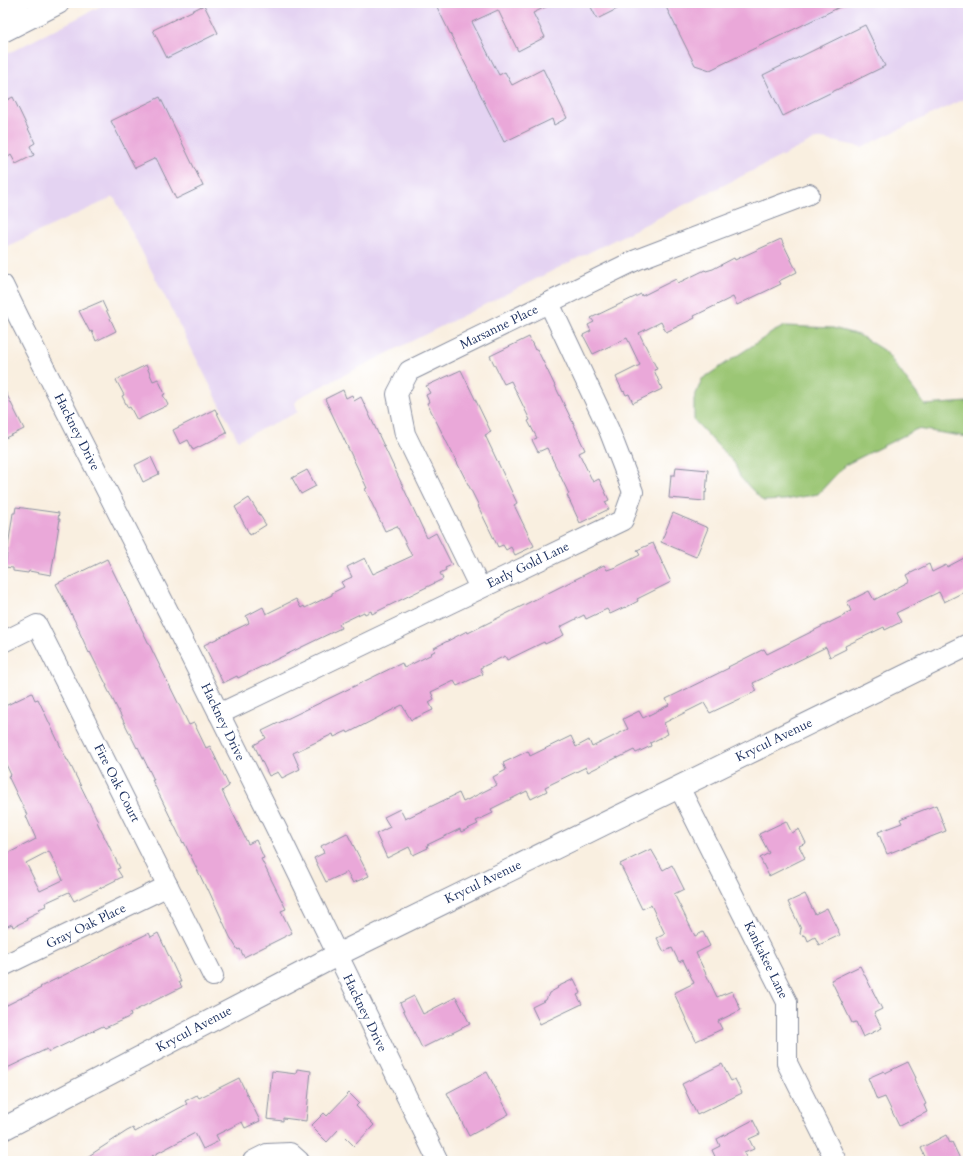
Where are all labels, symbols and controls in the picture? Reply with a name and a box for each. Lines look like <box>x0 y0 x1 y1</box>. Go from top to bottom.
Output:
street label: Marsanne Place <box>457 300 541 354</box>
street label: Hackney Drive <box>50 390 104 474</box>
street label: Early Gold Lane <box>484 537 572 593</box>
street label: Hackney Drive <box>196 680 250 764</box>
street label: Krycul Avenue <box>733 714 815 766</box>
street label: Fire Oak Court <box>90 741 144 825</box>
street label: Krycul Avenue <box>442 856 524 908</box>
street label: Gray Oak Place <box>43 899 129 953</box>
street label: Kankakee Lane <box>739 918 793 1002</box>
street label: Hackney Drive <box>338 971 392 1055</box>
street label: Krycul Avenue <box>153 1001 235 1057</box>

